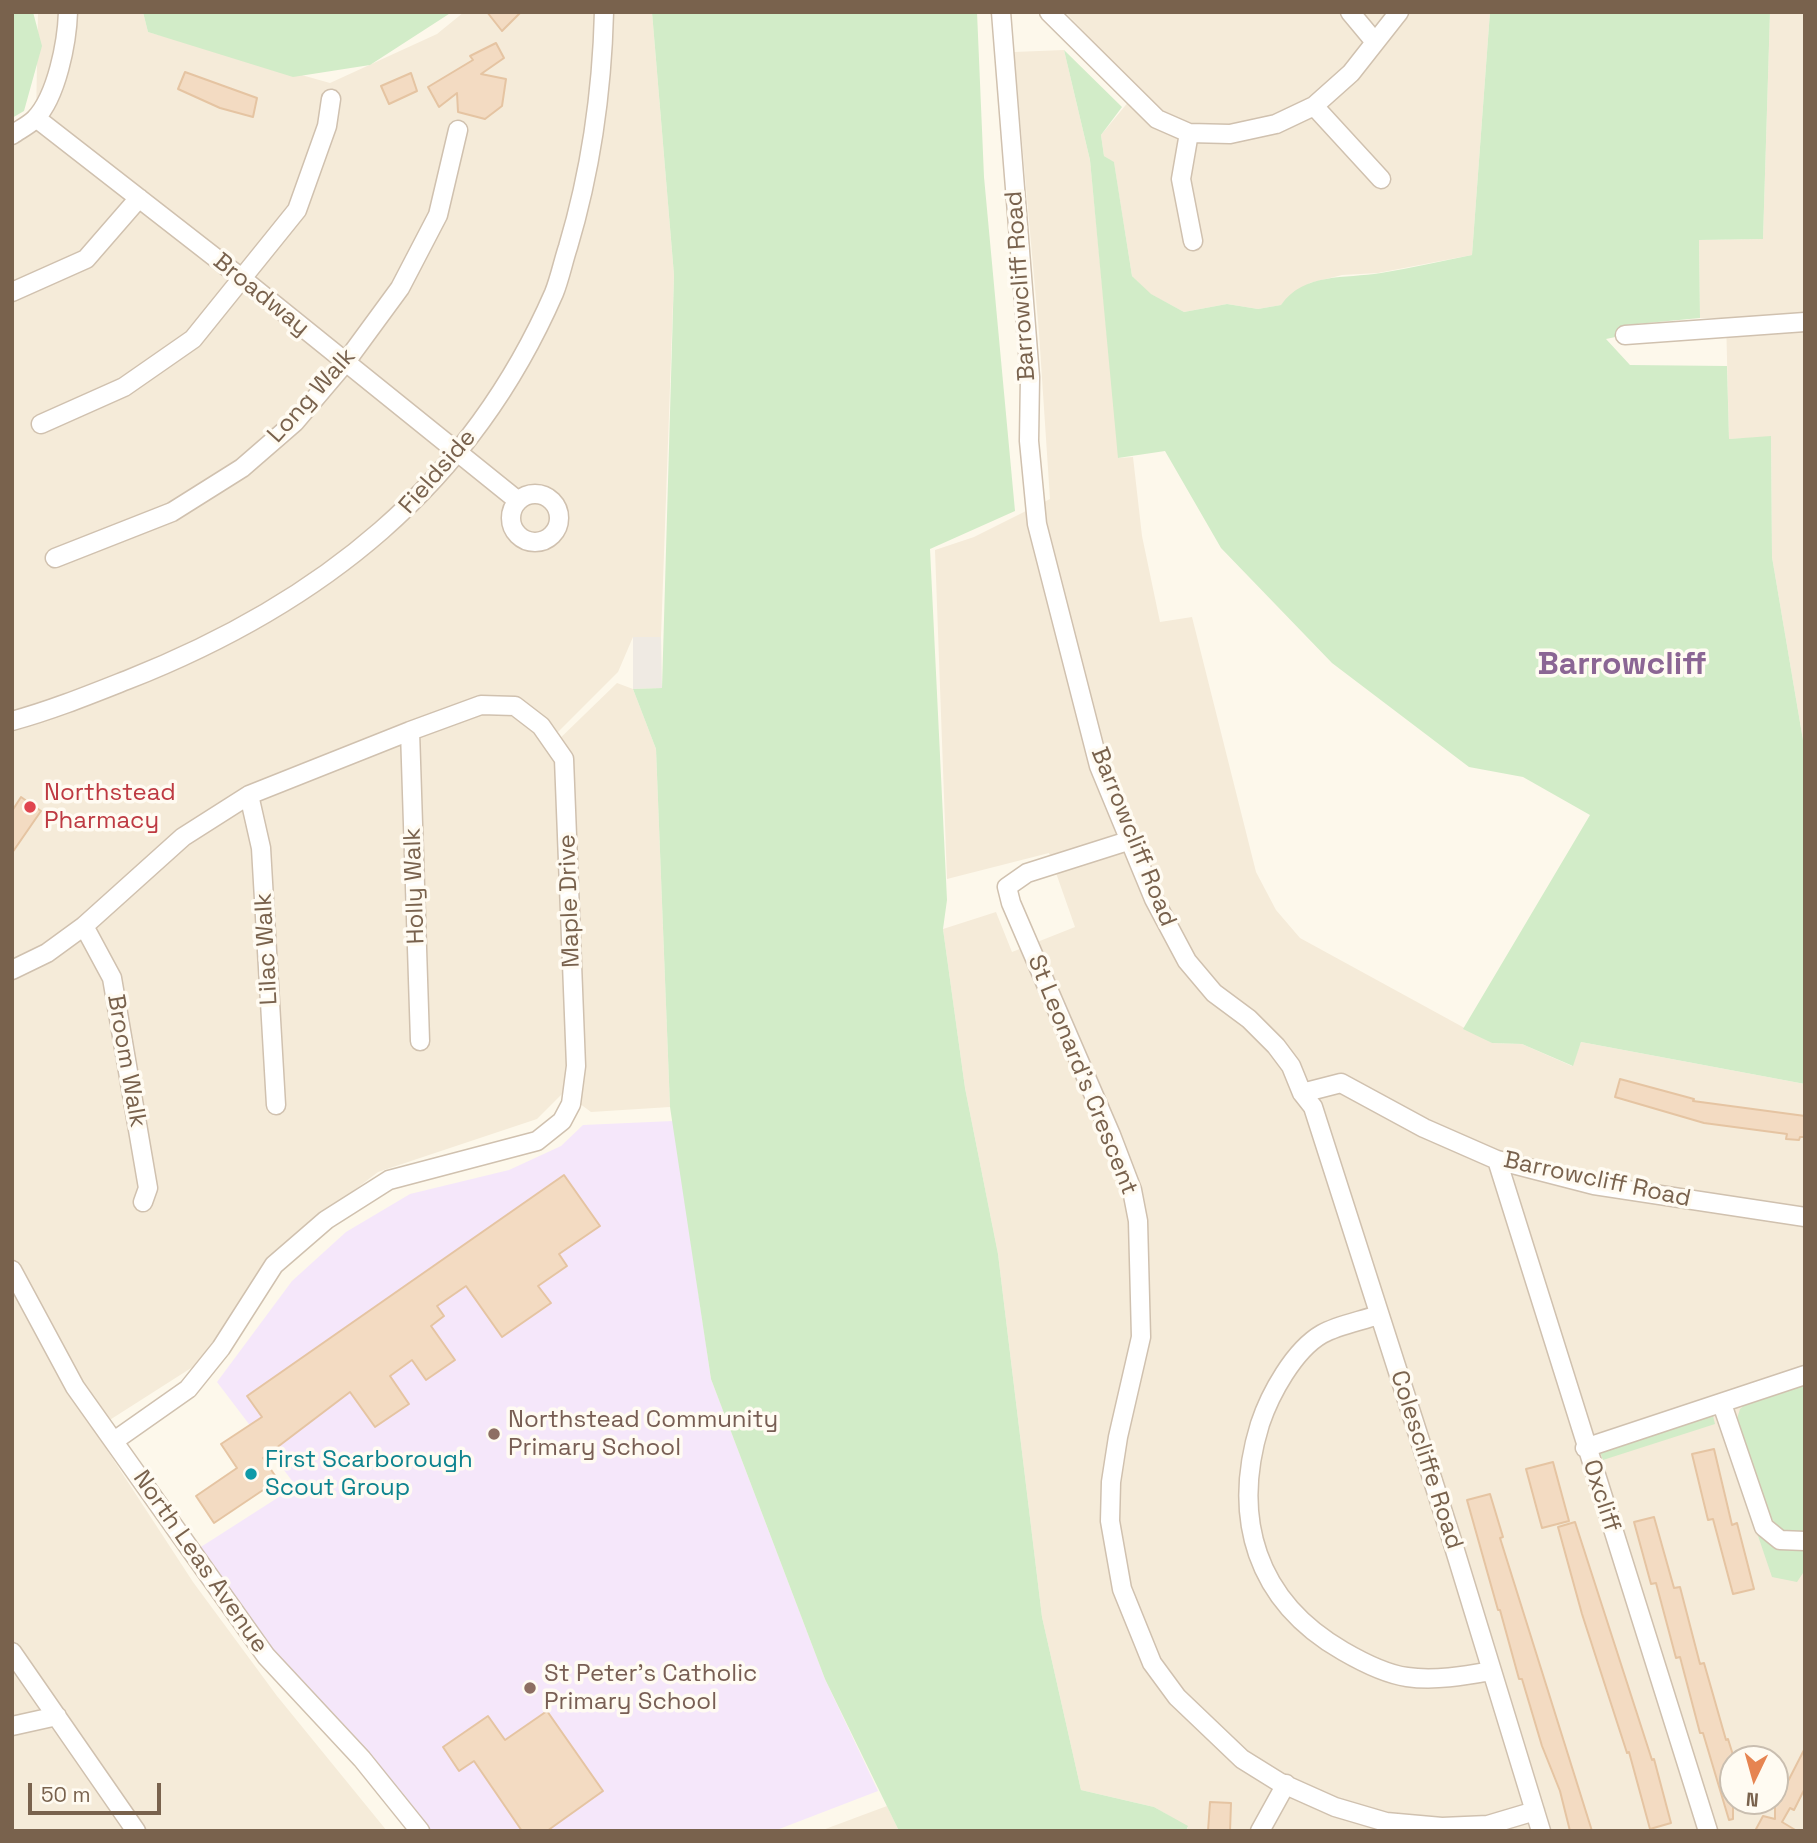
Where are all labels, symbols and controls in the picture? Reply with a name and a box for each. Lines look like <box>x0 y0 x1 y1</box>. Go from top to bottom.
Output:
street label: Barrowcliff Road <box>1000 190 1042 382</box>
street label: Broadway <box>207 247 315 343</box>
street label: Long Walk <box>262 343 362 449</box>
street label: Fieldside <box>393 424 483 520</box>
district label: Barrowcliff <box>1537 646 1707 684</box>
street label: Barrowcliff Road <box>1084 743 1182 931</box>
place label: Northstead Pharmacy <box>44 779 176 835</box>
marker: Northstead Pharmacy <box>22 799 38 815</box>
street label: Holly Walk <box>399 827 431 945</box>
street label: Maple Drive <box>553 834 587 968</box>
street label: Lilac Walk <box>250 892 284 1006</box>
street label: St Leonard's Crescent <box>1021 951 1143 1199</box>
street label: Broom Walk <box>100 992 152 1130</box>
street label: Barrowcliff Road <box>1501 1146 1693 1214</box>
street label: Colescliffe Road <box>1384 1367 1468 1553</box>
place label: Northstead Community Primary School <box>508 1406 778 1462</box>
marker: Northstead Community Primary School <box>486 1426 502 1442</box>
place label: First Scarborough Scout Group <box>265 1446 473 1502</box>
street label: Oxcliff <box>1576 1456 1626 1536</box>
street label: North Leas Avenue <box>126 1465 274 1659</box>
marker: First Scarborough Scout Group <box>243 1466 259 1482</box>
place label: St Peter's Catholic Primary School <box>544 1660 757 1716</box>
marker: St Peter's Catholic Primary School <box>522 1680 538 1696</box>
north arrow <box>1719 1745 1789 1815</box>
scale bar <box>32 1770 164 1814</box>
text: 50 m <box>41 1781 91 1808</box>
text: N <box>1745 1786 1760 1812</box>

